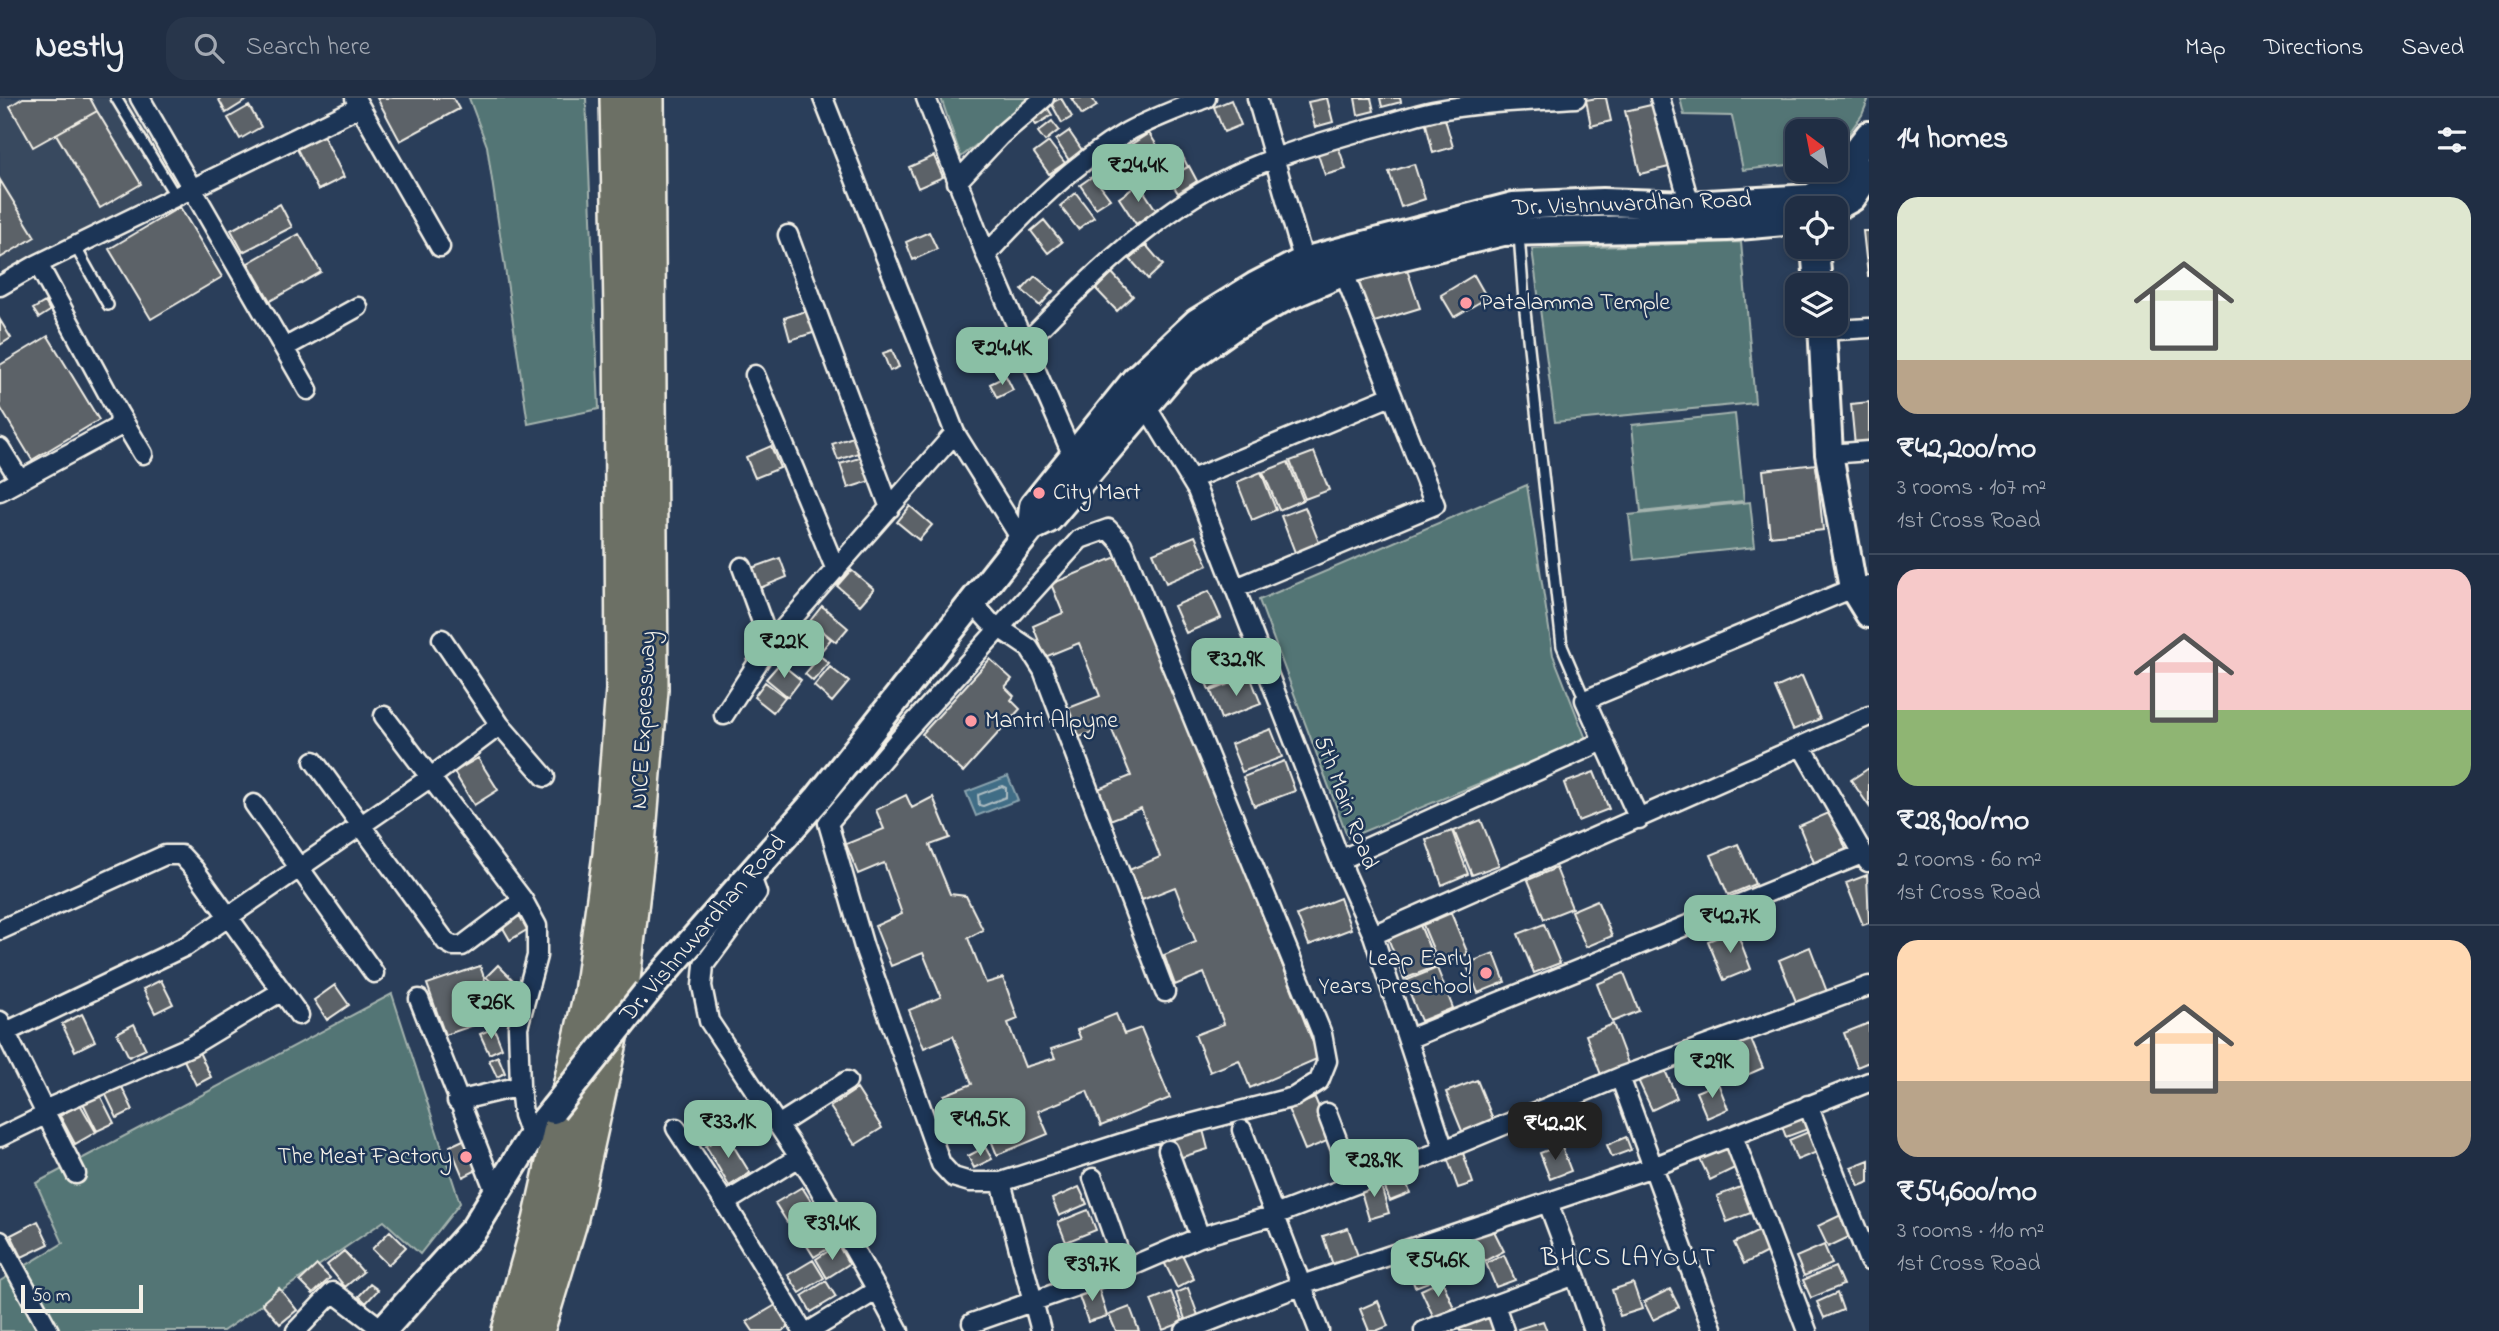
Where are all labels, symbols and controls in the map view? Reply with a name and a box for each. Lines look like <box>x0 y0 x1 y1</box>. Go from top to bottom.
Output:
search box <box>166 17 656 80</box>
text: Nestly <box>35 24 124 72</box>
icon: search <box>190 29 228 67</box>
text: Search here <box>246 29 370 67</box>
text: Map <box>2185 31 2226 66</box>
text: Directions <box>2264 31 2363 66</box>
text: Saved <box>2401 31 2464 66</box>
text: 14 homes <box>1897 118 2008 162</box>
north arrow <box>1785 119 1848 182</box>
map controls <box>1785 119 1848 336</box>
icon: filters <box>2433 121 2471 159</box>
pin: ₹24.4K <box>1081 144 1195 204</box>
text: ₹24.4K <box>1108 150 1168 183</box>
street label: Dr. Vishnuvardhan Road <box>1511 183 1753 227</box>
button: locate <box>1785 196 1848 259</box>
icon: home <box>2121 243 2247 369</box>
button: layers <box>1785 273 1848 336</box>
place label: Patalamma Temple <box>1480 286 1670 321</box>
marker: Patalamma Temple <box>1458 295 1474 311</box>
pin: ₹24.4K <box>945 328 1059 387</box>
text: ₹24.4K <box>972 333 1032 366</box>
text: ₹42,200/mo <box>1897 428 2036 472</box>
text: 3 rooms · 107 m² <box>1897 472 2046 505</box>
place label: City Mart <box>1053 476 1141 512</box>
marker: City Mart <box>1031 485 1047 501</box>
text: 1st Cross Road <box>1897 505 2040 538</box>
icon: home <box>2121 615 2247 741</box>
pin: ₹22K <box>743 620 825 680</box>
text: ₹22K <box>760 626 808 659</box>
street label: NICE Expressway <box>623 630 668 810</box>
pin: ₹32.9K <box>1179 638 1293 698</box>
text: ₹32.9K <box>1207 644 1265 677</box>
place label: Mantri Alpyne <box>985 704 1118 740</box>
marker: Mantri Alpyne <box>963 713 979 729</box>
street label: 5th Main Road <box>1303 731 1387 876</box>
text: ₹28,900/mo <box>1897 800 2029 844</box>
street label: Dr. Vishnuvardhan Road <box>612 827 796 1032</box>
text: 2 rooms · 60 m² <box>1897 844 2042 877</box>
text: 1st Cross Road <box>1897 877 2040 910</box>
pin: ₹42.7K <box>1673 896 1787 955</box>
text: ₹42.7K <box>1700 901 1760 934</box>
place label: Leap Early Years Preschool <box>1318 942 1472 1005</box>
marker: Leap Early Years Preschool <box>1478 965 1494 981</box>
pin: ₹26K <box>450 982 532 1041</box>
icon: home <box>2121 986 2247 1112</box>
text: ₹26K <box>468 987 514 1020</box>
pin: ₹29K <box>1671 1040 1753 1100</box>
text: ₹29K <box>1690 1046 1734 1079</box>
pin: ₹49.5K <box>923 1098 1037 1158</box>
pin: ₹33.1K <box>671 1100 785 1160</box>
pin: ₹42.2K <box>1498 1102 1612 1162</box>
text: ₹49.5K <box>950 1104 1010 1137</box>
text: ₹33.1K <box>700 1106 756 1139</box>
text: ₹42.2K <box>1524 1108 1586 1141</box>
place label: The Meat Factory <box>277 1140 452 1176</box>
pin: ₹28.9K <box>1317 1140 1431 1199</box>
text: ₹28.9K <box>1346 1145 1402 1178</box>
marker: The Meat Factory <box>458 1149 474 1165</box>
text: ₹54,600/mo <box>1897 1171 2037 1215</box>
pin: ₹39.4K <box>775 1202 889 1262</box>
text: ₹39.4K <box>804 1208 860 1241</box>
text: 3 rooms · 110 m² <box>1897 1215 2044 1248</box>
pin: ₹54.6K <box>1381 1240 1495 1299</box>
district label: BHCS LAYOUT <box>1540 1240 1717 1278</box>
pin: ₹39.7K <box>1035 1244 1149 1303</box>
text: ₹54.6K <box>1407 1245 1469 1278</box>
text: 1st Cross Road <box>1897 1248 2040 1281</box>
text: ₹39.7K <box>1064 1249 1120 1282</box>
scale bar <box>21 1282 144 1314</box>
text: 50 m <box>32 1283 71 1310</box>

